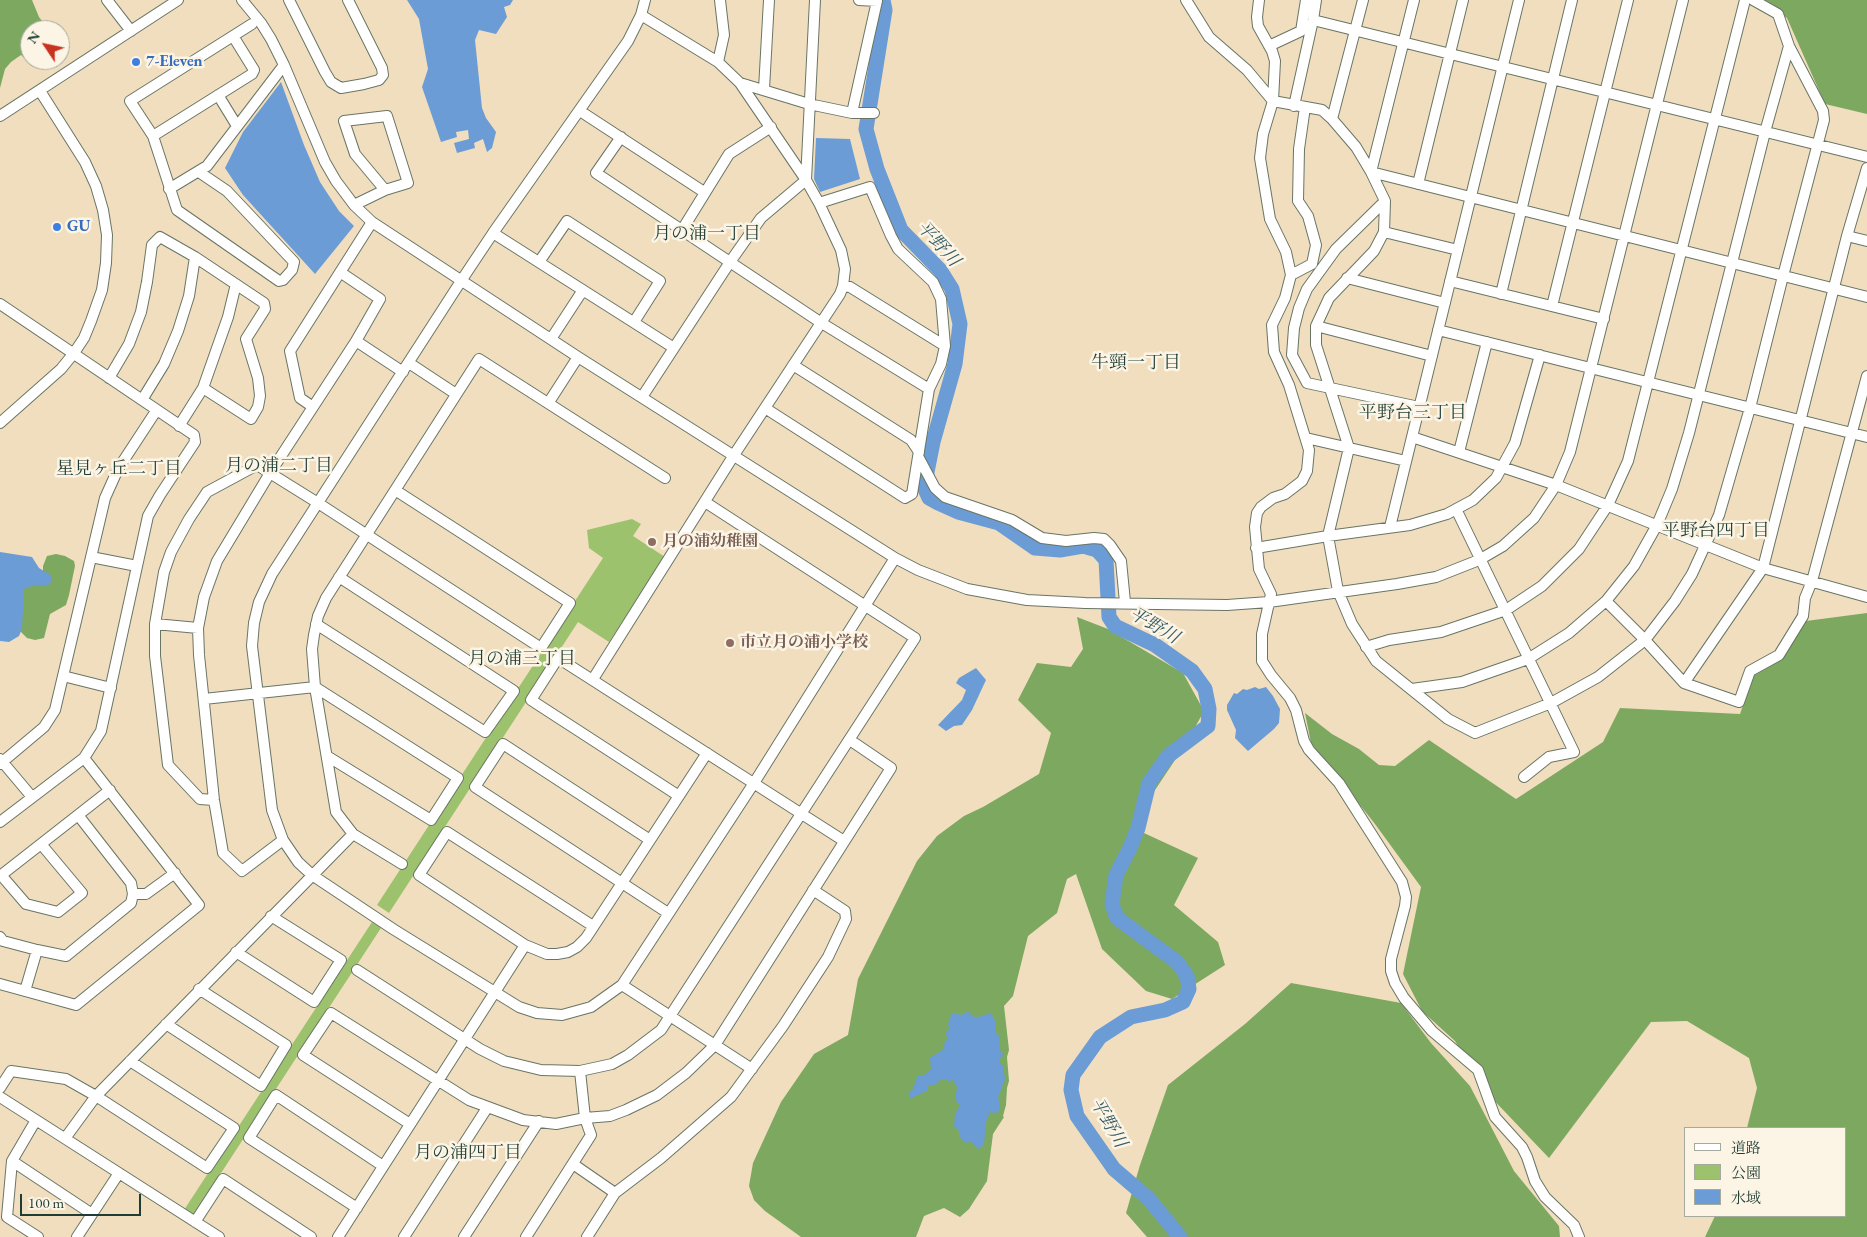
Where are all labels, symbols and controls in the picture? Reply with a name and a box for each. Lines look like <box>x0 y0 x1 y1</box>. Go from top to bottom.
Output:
north arrow <box>20 20 70 70</box>
text: N <box>23 27 44 47</box>
place label: 7-Eleven <box>146 52 203 72</box>
marker: 7-Eleven <box>130 56 142 68</box>
place label: GU <box>67 217 90 237</box>
water label: 平野川 <box>912 217 964 271</box>
marker: GU <box>51 221 63 233</box>
district label: 月の浦一丁目 <box>653 223 761 245</box>
district label: 牛頸一丁目 <box>1091 352 1181 374</box>
district label: 平野台三丁目 <box>1359 402 1467 424</box>
district label: 月の浦二丁目 <box>225 455 333 477</box>
district label: 星見ヶ丘二丁目 <box>56 458 182 480</box>
district label: 平野台四丁目 <box>1662 520 1770 542</box>
place label: 月の浦幼稚園 <box>662 532 758 552</box>
marker: 月の浦幼稚園 <box>646 536 658 548</box>
water label: 平野川 <box>1125 603 1183 649</box>
place label: 市立月の浦小学校 <box>740 633 868 653</box>
marker: 市立月の浦小学校 <box>724 637 736 649</box>
district label: 月の浦三丁目 <box>468 648 576 670</box>
water label: 平野川 <box>1085 1094 1131 1152</box>
legend <box>1684 1127 1847 1217</box>
text: 道路 <box>1731 1138 1761 1157</box>
district label: 月の浦四丁目 <box>414 1142 522 1164</box>
text: 公園 <box>1731 1163 1761 1182</box>
scale bar <box>22 1184 144 1216</box>
text: 水域 <box>1731 1188 1761 1207</box>
text: 100 m <box>28 1193 64 1212</box>

